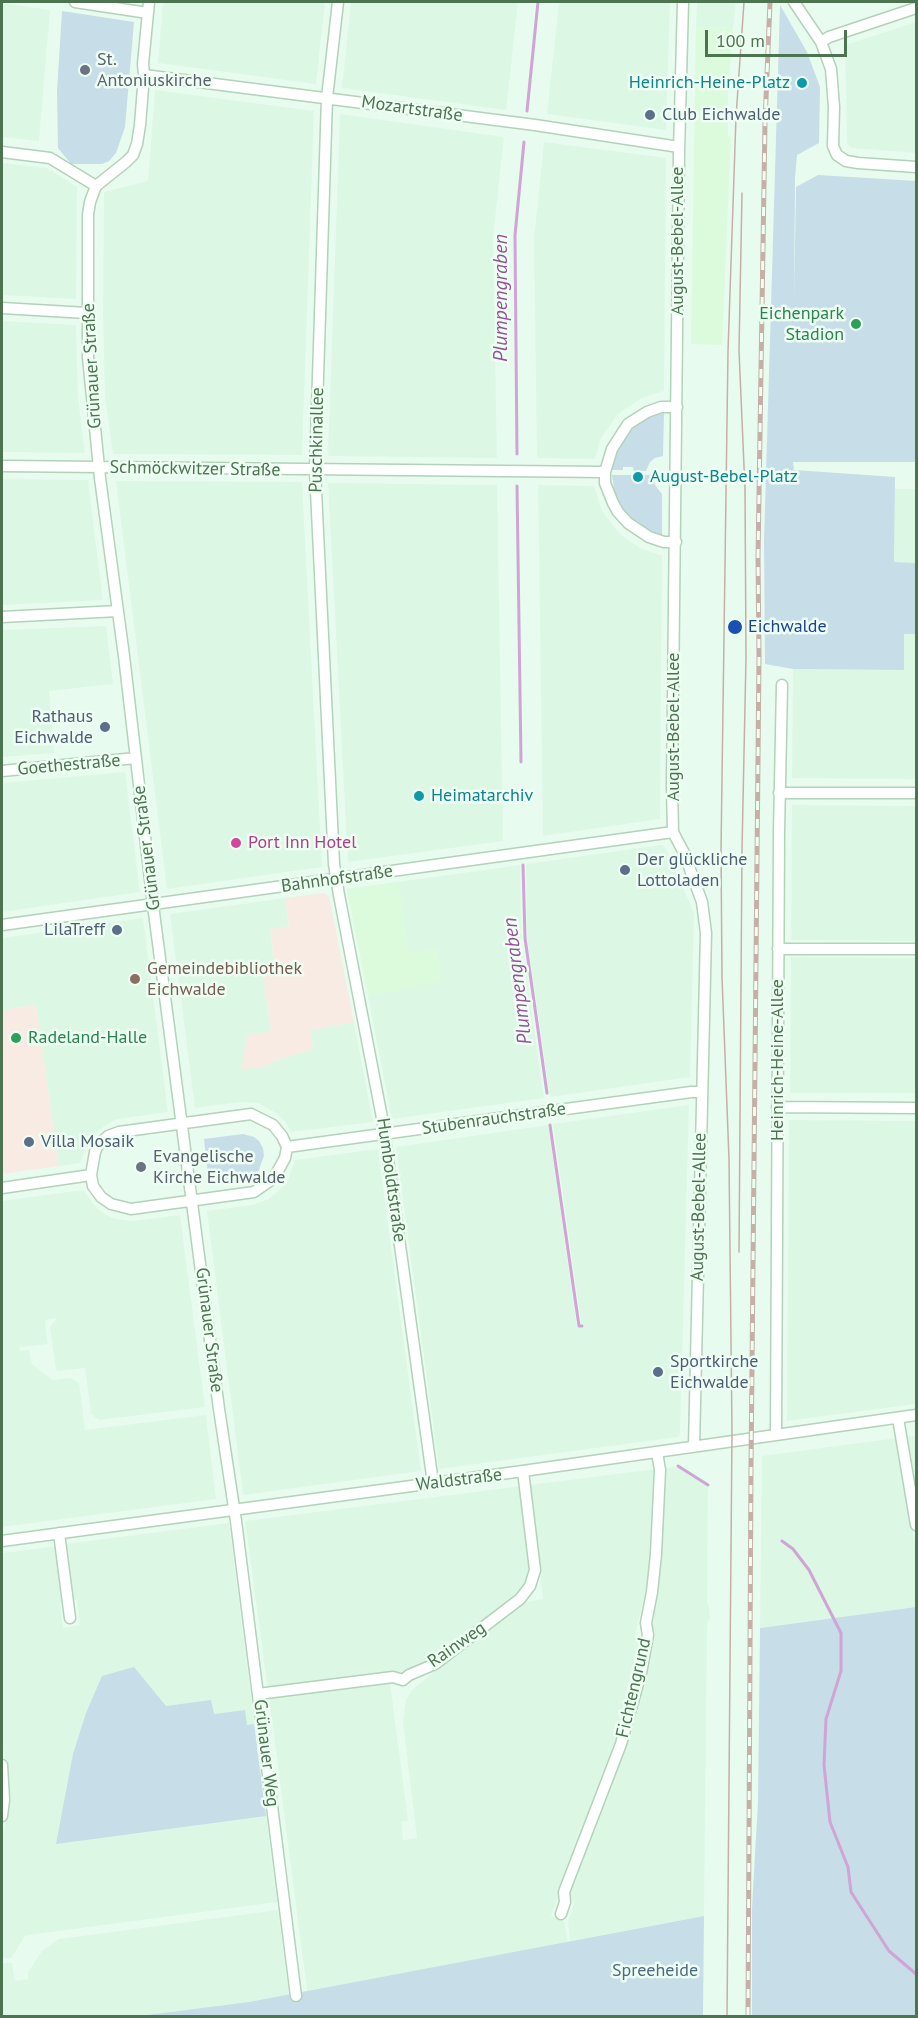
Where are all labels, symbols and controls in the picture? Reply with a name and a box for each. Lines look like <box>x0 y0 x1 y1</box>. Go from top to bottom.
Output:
scale bar <box>708 18 850 56</box>
text: 100 m <box>716 29 765 52</box>
place label: St. Antoniuskirche <box>97 49 212 92</box>
marker: St. Antoniuskirche <box>78 63 92 77</box>
place label: Heinrich-Heine-Platz <box>629 72 790 94</box>
marker: Heinrich-Heine-Platz <box>795 76 809 90</box>
street label: Mozartstraße <box>360 91 464 127</box>
place label: Club Eichwalde <box>662 104 780 126</box>
marker: Club Eichwalde <box>643 108 657 122</box>
street label: August-Bebel-Allee <box>667 167 689 315</box>
water label: Plumpengraben <box>489 234 513 362</box>
street label: Grünauer Straße <box>78 303 106 429</box>
place label: Eichenpark Stadion <box>759 303 844 346</box>
marker: Eichenpark Stadion <box>849 317 863 331</box>
street label: Puschkinallee <box>305 387 329 493</box>
street label: Schmöckwitzer Straße <box>109 457 281 481</box>
place label: August-Bebel-Platz <box>650 466 798 488</box>
marker: August-Bebel-Platz <box>631 470 645 484</box>
place label: Eichwalde <box>748 616 827 638</box>
marker: Eichwalde <box>726 618 744 636</box>
street label: August-Bebel-Allee <box>663 653 685 801</box>
place label: Rathaus Eichwalde <box>14 706 93 748</box>
marker: Rathaus Eichwalde <box>98 720 112 734</box>
street label: Goethestraße <box>17 750 121 780</box>
street label: Grünauer Straße <box>129 784 165 912</box>
place label: Heimatarchiv <box>431 785 533 807</box>
marker: Heimatarchiv <box>412 789 426 803</box>
place label: Port Inn Hotel <box>248 832 356 854</box>
marker: Port Inn Hotel <box>229 836 243 850</box>
place label: Der glückliche Lottoladen <box>637 849 747 892</box>
street label: Bahnhofstraße <box>280 860 394 898</box>
marker: Der glückliche Lottoladen <box>618 863 632 877</box>
water label: Plumpengraben <box>498 916 538 1046</box>
place label: LilaTreff <box>44 919 105 941</box>
marker: LilaTreff <box>110 923 124 937</box>
place label: Gemeindebibliothek Eichwalde <box>147 958 302 1000</box>
marker: Gemeindebibliothek Eichwalde <box>128 972 142 986</box>
street label: Heinrich-Heine-Allee <box>767 979 789 1141</box>
place label: Radeland-Halle <box>28 1027 147 1049</box>
marker: Radeland-Halle <box>9 1031 23 1045</box>
street label: Stubenrauchstraße <box>421 1098 567 1140</box>
street label: Humboldtstraße <box>372 1116 410 1244</box>
place label: Villa Mosaik <box>41 1131 134 1153</box>
street label: August-Bebel-Allee <box>687 1133 711 1281</box>
marker: Villa Mosaik <box>22 1135 36 1149</box>
place label: Evangelische Kirche Eichwalde <box>153 1146 286 1188</box>
marker: Evangelische Kirche Eichwalde <box>134 1160 148 1174</box>
street label: Grünauer Straße <box>191 1266 227 1394</box>
place label: Sportkirche Eichwalde <box>670 1351 758 1394</box>
marker: Sportkirche Eichwalde <box>651 1365 665 1379</box>
street label: Waldstraße <box>415 1464 503 1496</box>
street label: Rainweg <box>424 1617 490 1673</box>
street label: Fichtengrund <box>612 1636 656 1740</box>
street label: Grünauer Weg <box>249 1698 283 1808</box>
park label: Spreeheide <box>612 1960 698 1982</box>

